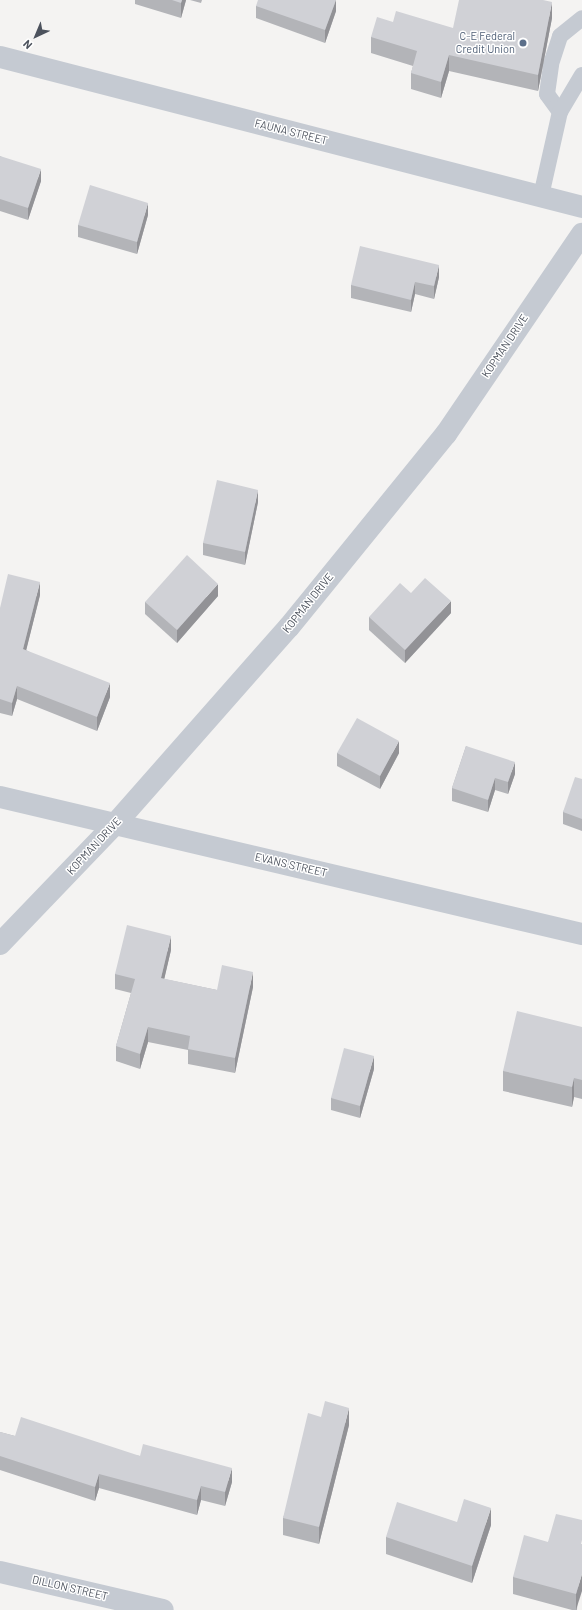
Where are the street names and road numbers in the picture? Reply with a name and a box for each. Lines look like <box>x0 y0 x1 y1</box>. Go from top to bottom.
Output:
street label: FAUNA STREET <box>253 117 329 147</box>
street label: KOPMAN DRIVE <box>479 312 531 380</box>
street label: KOPMAN DRIVE <box>280 570 336 636</box>
street label: KOPMAN DRIVE <box>64 815 124 877</box>
street label: EVANS STREET <box>254 850 328 880</box>
street label: DILLON STREET <box>31 1573 109 1603</box>

